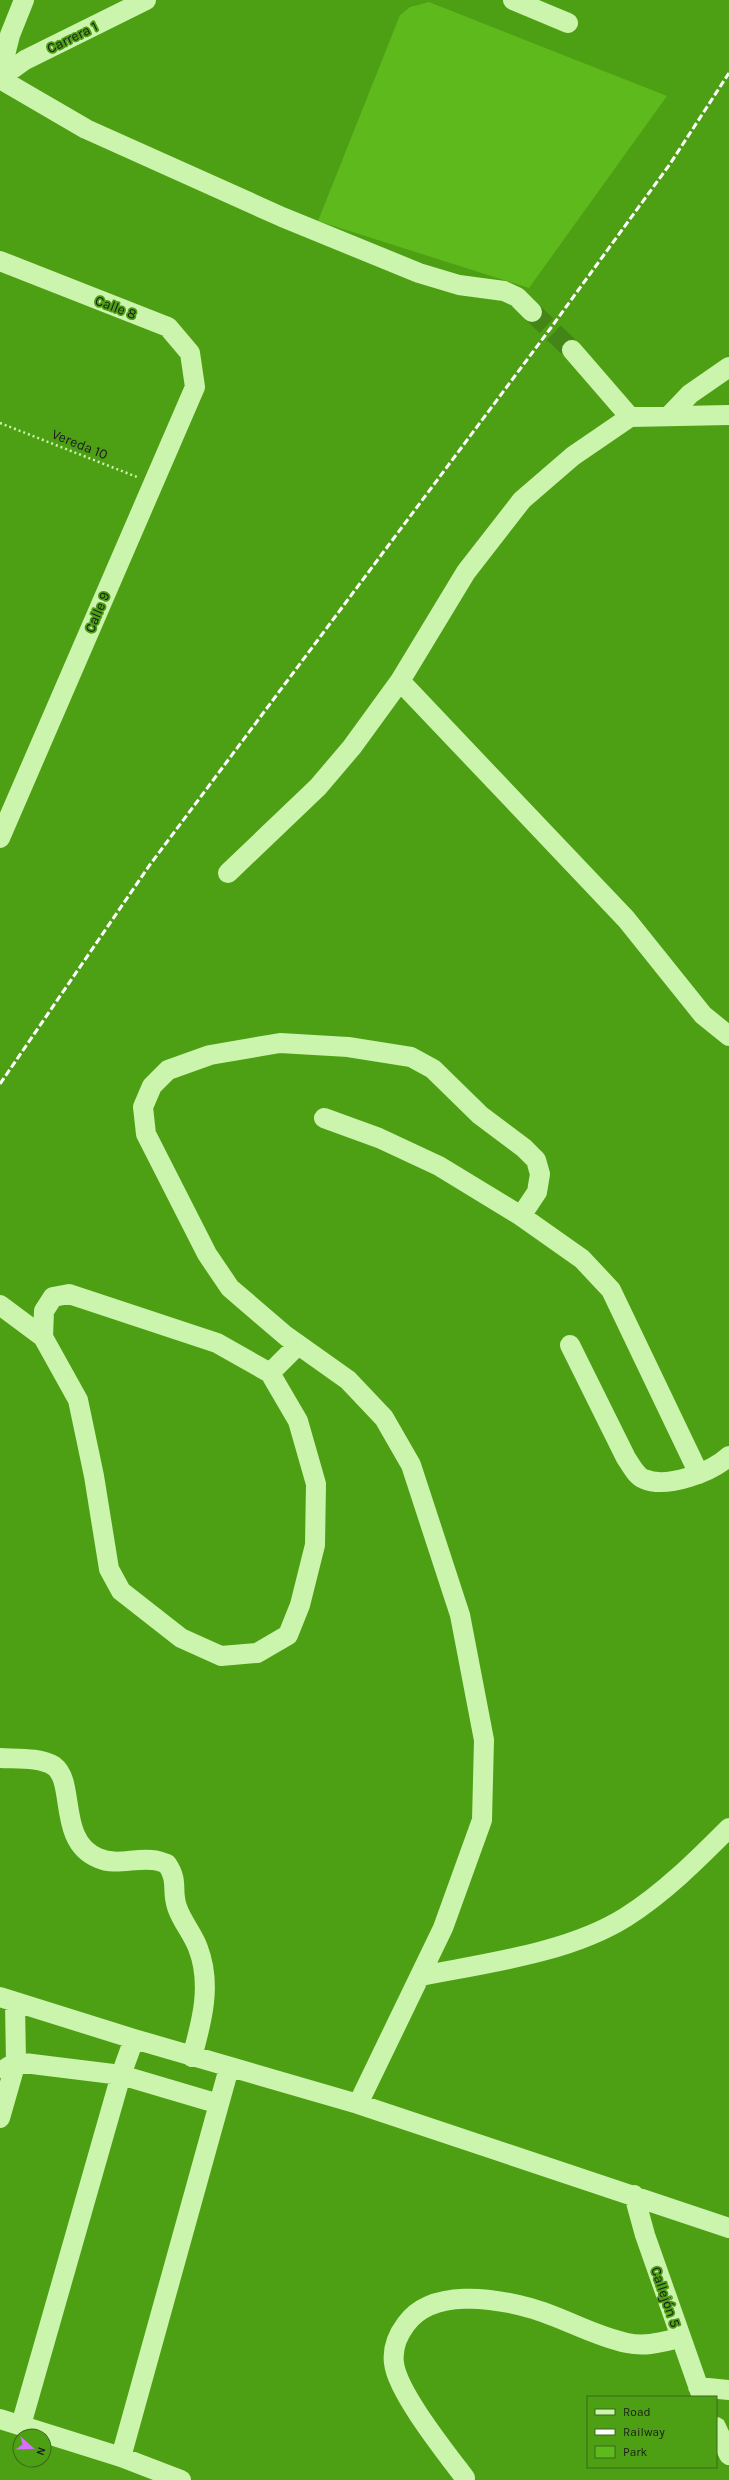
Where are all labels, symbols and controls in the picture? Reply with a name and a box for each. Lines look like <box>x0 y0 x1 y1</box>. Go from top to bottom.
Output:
street label: Carrera 1 <box>44 18 100 57</box>
street label: Calle 8 <box>93 292 139 323</box>
street label: Vereda 10 <box>49 426 110 463</box>
street label: Calle 9 <box>81 589 114 635</box>
street label: Callejón 5 <box>647 2265 684 2330</box>
legend <box>587 2396 717 2468</box>
text: Road <box>623 2405 651 2419</box>
text: Railway <box>623 2425 665 2439</box>
north arrow <box>12 2428 52 2468</box>
text: N <box>33 2445 48 2457</box>
text: Park <box>623 2445 648 2459</box>

